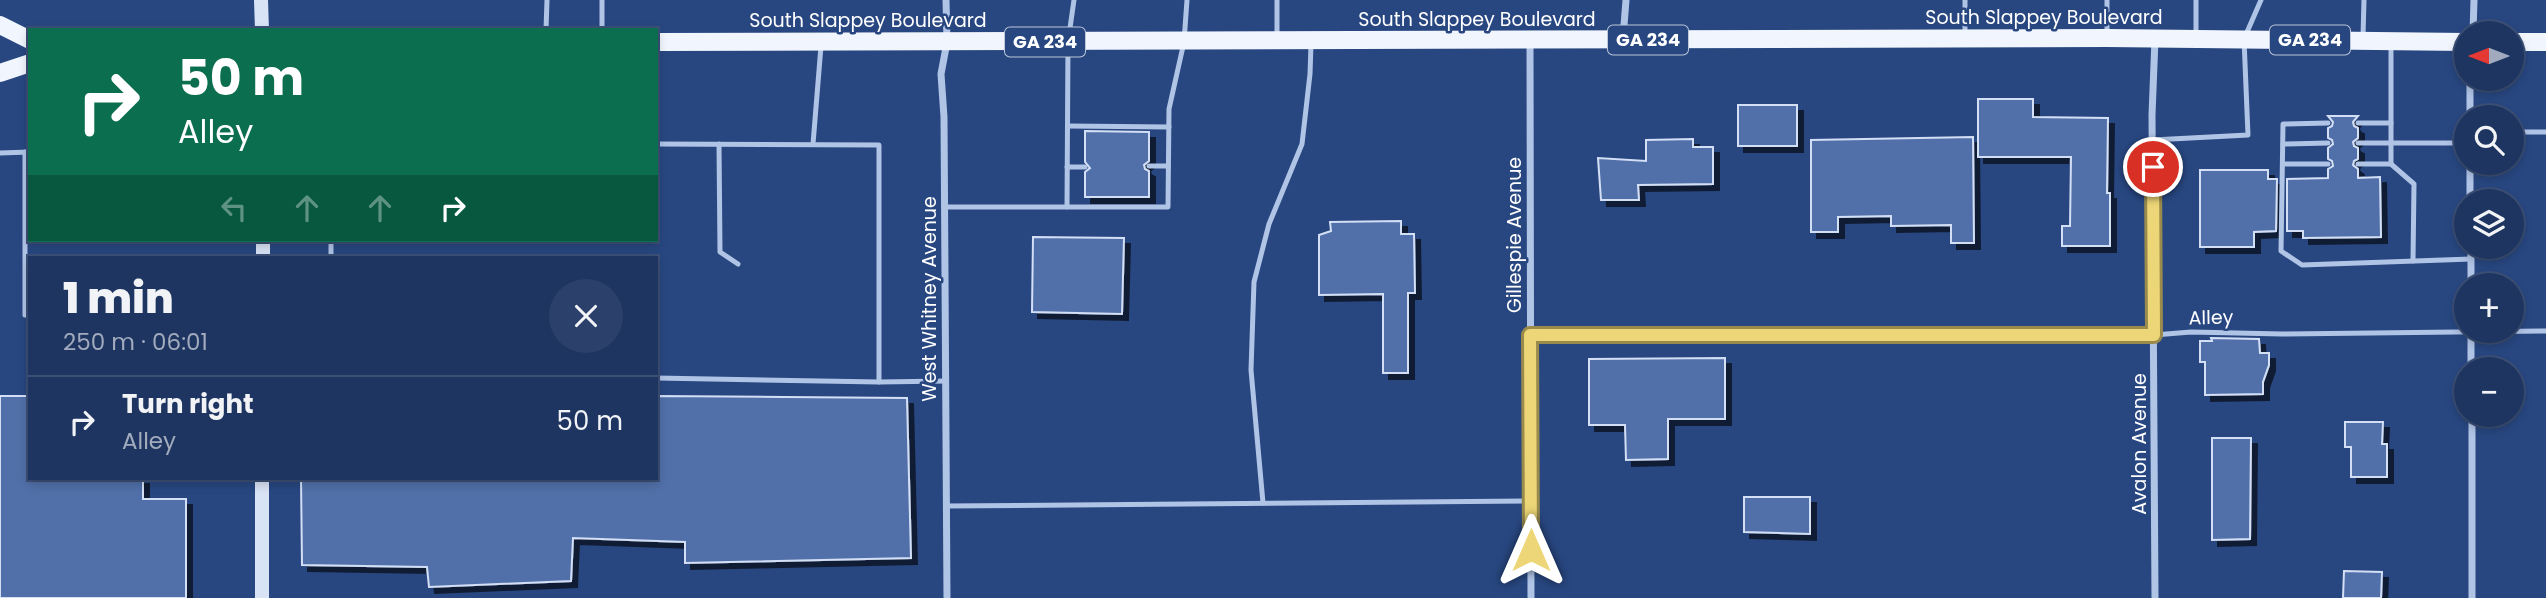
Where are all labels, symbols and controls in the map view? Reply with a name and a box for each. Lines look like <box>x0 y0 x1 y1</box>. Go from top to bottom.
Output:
street label: South Slappey Boulevard <box>1925 4 2163 31</box>
street label: South Slappey Boulevard <box>1358 6 1596 33</box>
street label: South Slappey Boulevard <box>749 7 987 34</box>
north arrow <box>2454 21 2524 91</box>
map controls <box>2454 21 2524 427</box>
road number: GA 234 <box>1608 26 1688 55</box>
road number: GA 234 <box>2270 26 2350 55</box>
road number: GA 234 <box>1005 28 1085 56</box>
text: 50 m <box>178 44 304 112</box>
icon: right <box>63 56 154 147</box>
button: search <box>2454 105 2524 175</box>
text: Alley <box>178 109 253 154</box>
pin <box>2123 137 2183 197</box>
icon: arrive <box>2134 148 2172 186</box>
street label: Gillespie Avenue <box>1501 157 1528 313</box>
icon: left <box>215 189 253 227</box>
icon: ahead <box>288 189 326 227</box>
icon: ahead <box>361 189 399 227</box>
icon: right <box>434 189 472 227</box>
button: layers <box>2454 189 2524 259</box>
street label: West Whitney Avenue <box>916 196 943 402</box>
text: 1 min <box>63 269 174 328</box>
button: + <box>2454 273 2524 343</box>
button: close <box>549 279 623 353</box>
street label: Alley <box>2188 304 2234 331</box>
text: 250 m · 06:01 <box>63 326 208 358</box>
button: − <box>2454 357 2524 427</box>
street label: Avalon Avenue <box>2126 373 2153 515</box>
text: Turn right <box>122 386 254 422</box>
icon: right <box>63 403 101 441</box>
text: 50 m <box>557 403 623 439</box>
text: Alley <box>122 425 176 457</box>
position arrow <box>1494 513 1568 587</box>

